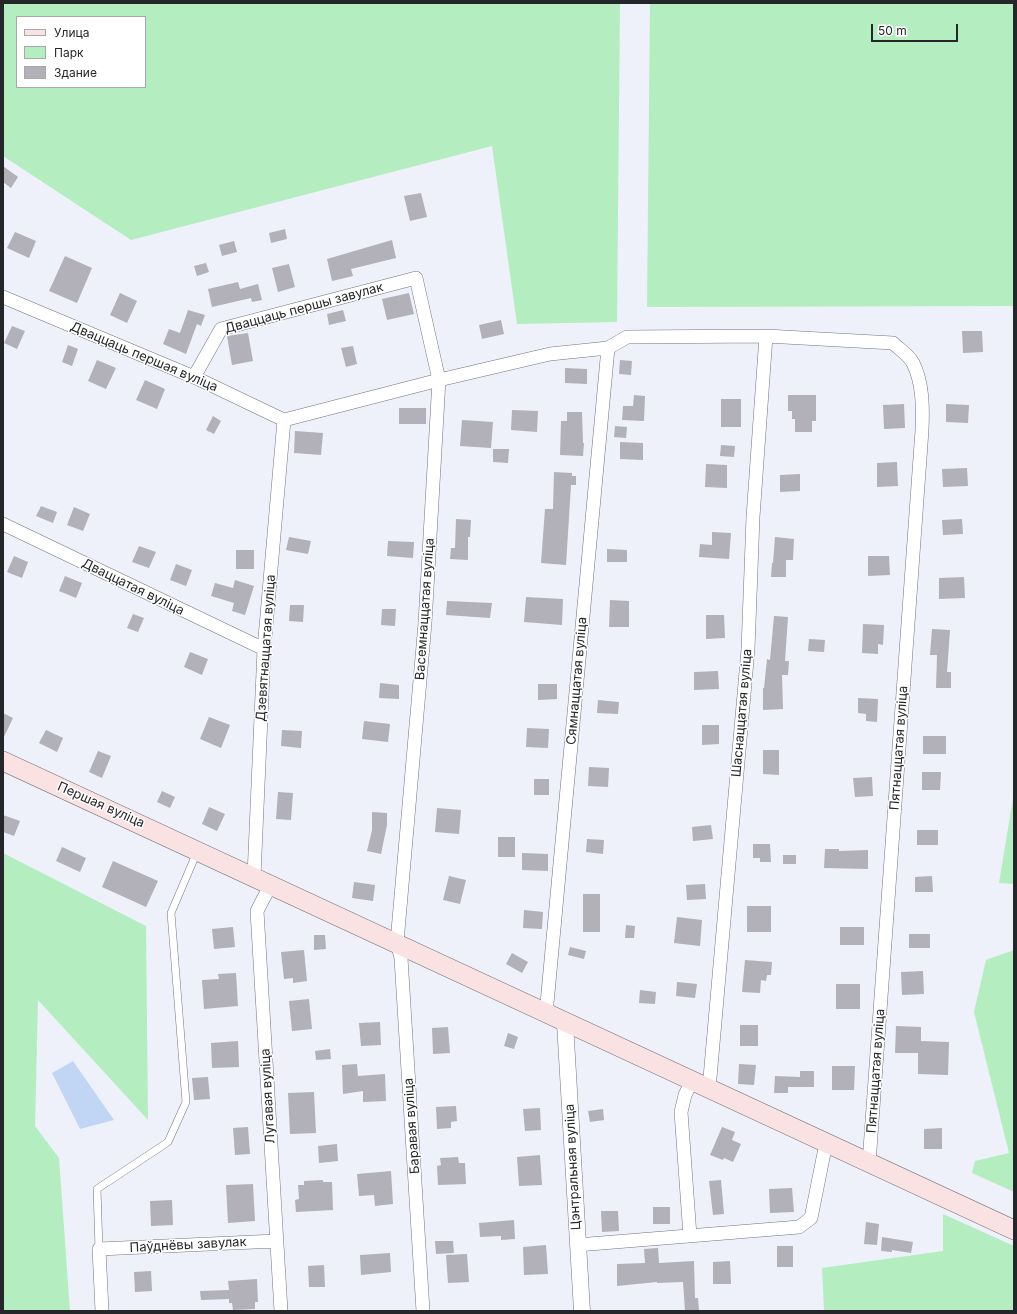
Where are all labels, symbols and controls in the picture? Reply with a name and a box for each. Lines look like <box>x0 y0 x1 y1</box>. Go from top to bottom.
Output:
legend <box>16 16 146 88</box>
scale bar <box>873 16 960 42</box>
text: 50 m <box>878 23 907 38</box>
text: Улица <box>54 25 89 40</box>
text: Парк <box>54 45 84 60</box>
text: Здание <box>54 65 97 80</box>
street label: Дваццаць першы завулак <box>223 279 385 337</box>
street label: Дваццаць першая вуліца <box>68 319 220 395</box>
street label: Васемнаццатая вуліца <box>412 537 438 681</box>
street label: Дваццатая вуліца <box>79 555 187 619</box>
street label: Дзевятнаццатая вуліца <box>253 574 279 722</box>
street label: Сямнаццатая вуліца <box>564 616 590 746</box>
street label: Шаснаццатая вуліца <box>729 648 755 778</box>
street label: Пятнаццатая вуліца <box>887 685 911 811</box>
street label: Першая вуліца <box>55 779 147 831</box>
street label: Пятнаццатая вуліца <box>864 1008 888 1134</box>
street label: Лугавая вуліца <box>258 1048 278 1144</box>
street label: Баравая вуліца <box>401 1077 423 1175</box>
street label: Цэнтральная вуліца <box>562 1103 584 1231</box>
street label: Паўднёвы завулак <box>129 1234 247 1256</box>

